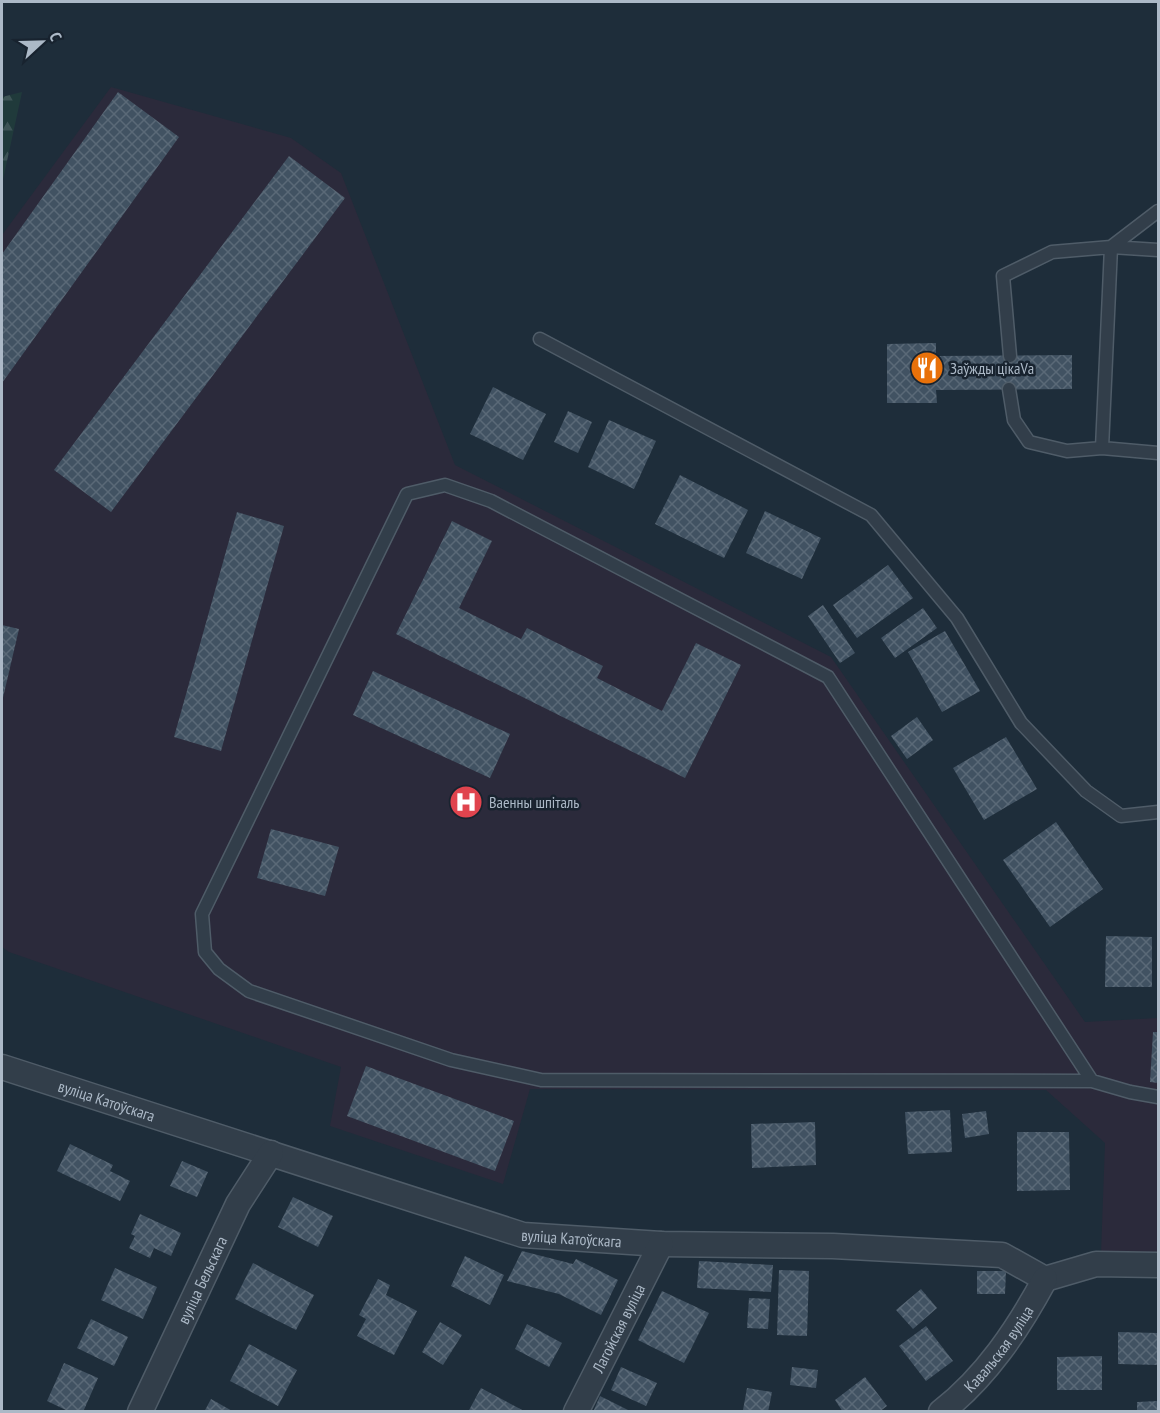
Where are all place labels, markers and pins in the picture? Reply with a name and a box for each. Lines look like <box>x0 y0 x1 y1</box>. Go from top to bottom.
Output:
restaurant icon: Заўжды цікаVа <box>909 350 945 386</box>
place label: Заўжды цікаVа <box>950 358 1034 378</box>
hospital icon: Ваенны шпіталь <box>448 784 484 820</box>
place label: Ваенны шпіталь <box>489 792 579 812</box>

